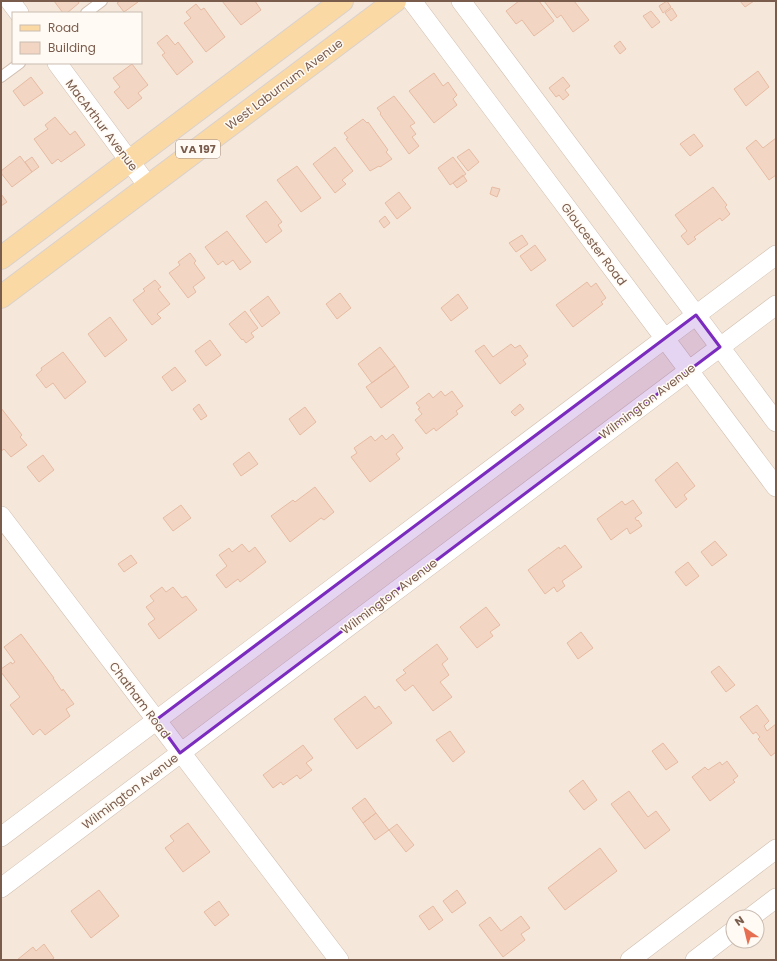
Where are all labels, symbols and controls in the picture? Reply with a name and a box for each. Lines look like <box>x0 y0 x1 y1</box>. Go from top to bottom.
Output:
legend <box>12 12 142 64</box>
text: Road <box>48 19 79 36</box>
street label: West Laburnum Avenue <box>222 34 346 134</box>
text: Building <box>48 39 96 56</box>
street label: MacArthur Avenue <box>62 76 142 174</box>
road number: VA 197 <box>176 140 220 158</box>
street label: Gloucester Road <box>557 199 631 289</box>
street label: Wilmington Avenue <box>595 359 699 443</box>
street label: Wilmington Avenue <box>337 554 441 638</box>
street label: Chatham Road <box>106 658 174 742</box>
street label: Wilmington Avenue <box>78 749 182 833</box>
north arrow <box>725 909 765 949</box>
text: N <box>731 912 747 930</box>

